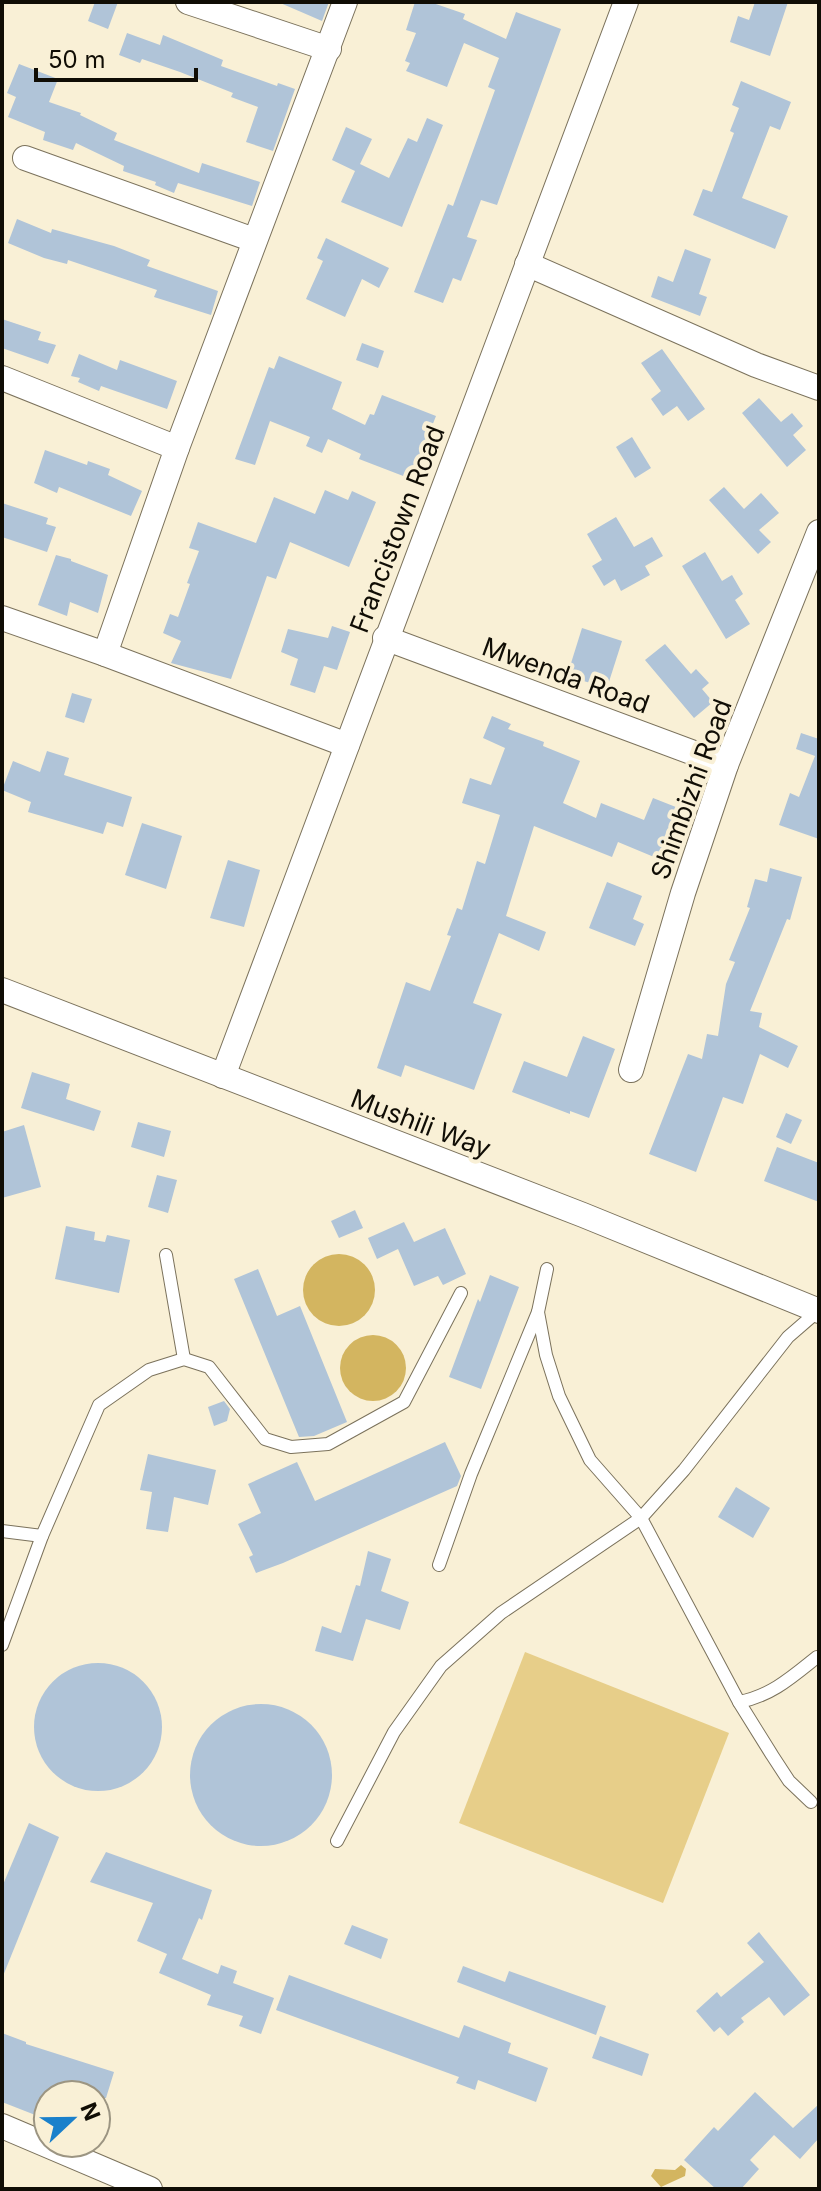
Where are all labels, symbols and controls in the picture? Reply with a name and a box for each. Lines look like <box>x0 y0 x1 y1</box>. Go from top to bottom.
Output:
scale bar <box>36 32 196 82</box>
text: 50 m <box>48 45 106 74</box>
street label: Francistown Road <box>343 421 451 637</box>
street label: Mwenda Road <box>478 630 654 720</box>
street label: Shimbizhi Road <box>644 695 738 883</box>
street label: Mushili Way <box>347 1082 495 1164</box>
north arrow <box>32 2079 112 2159</box>
text: N <box>75 2099 106 2124</box>

